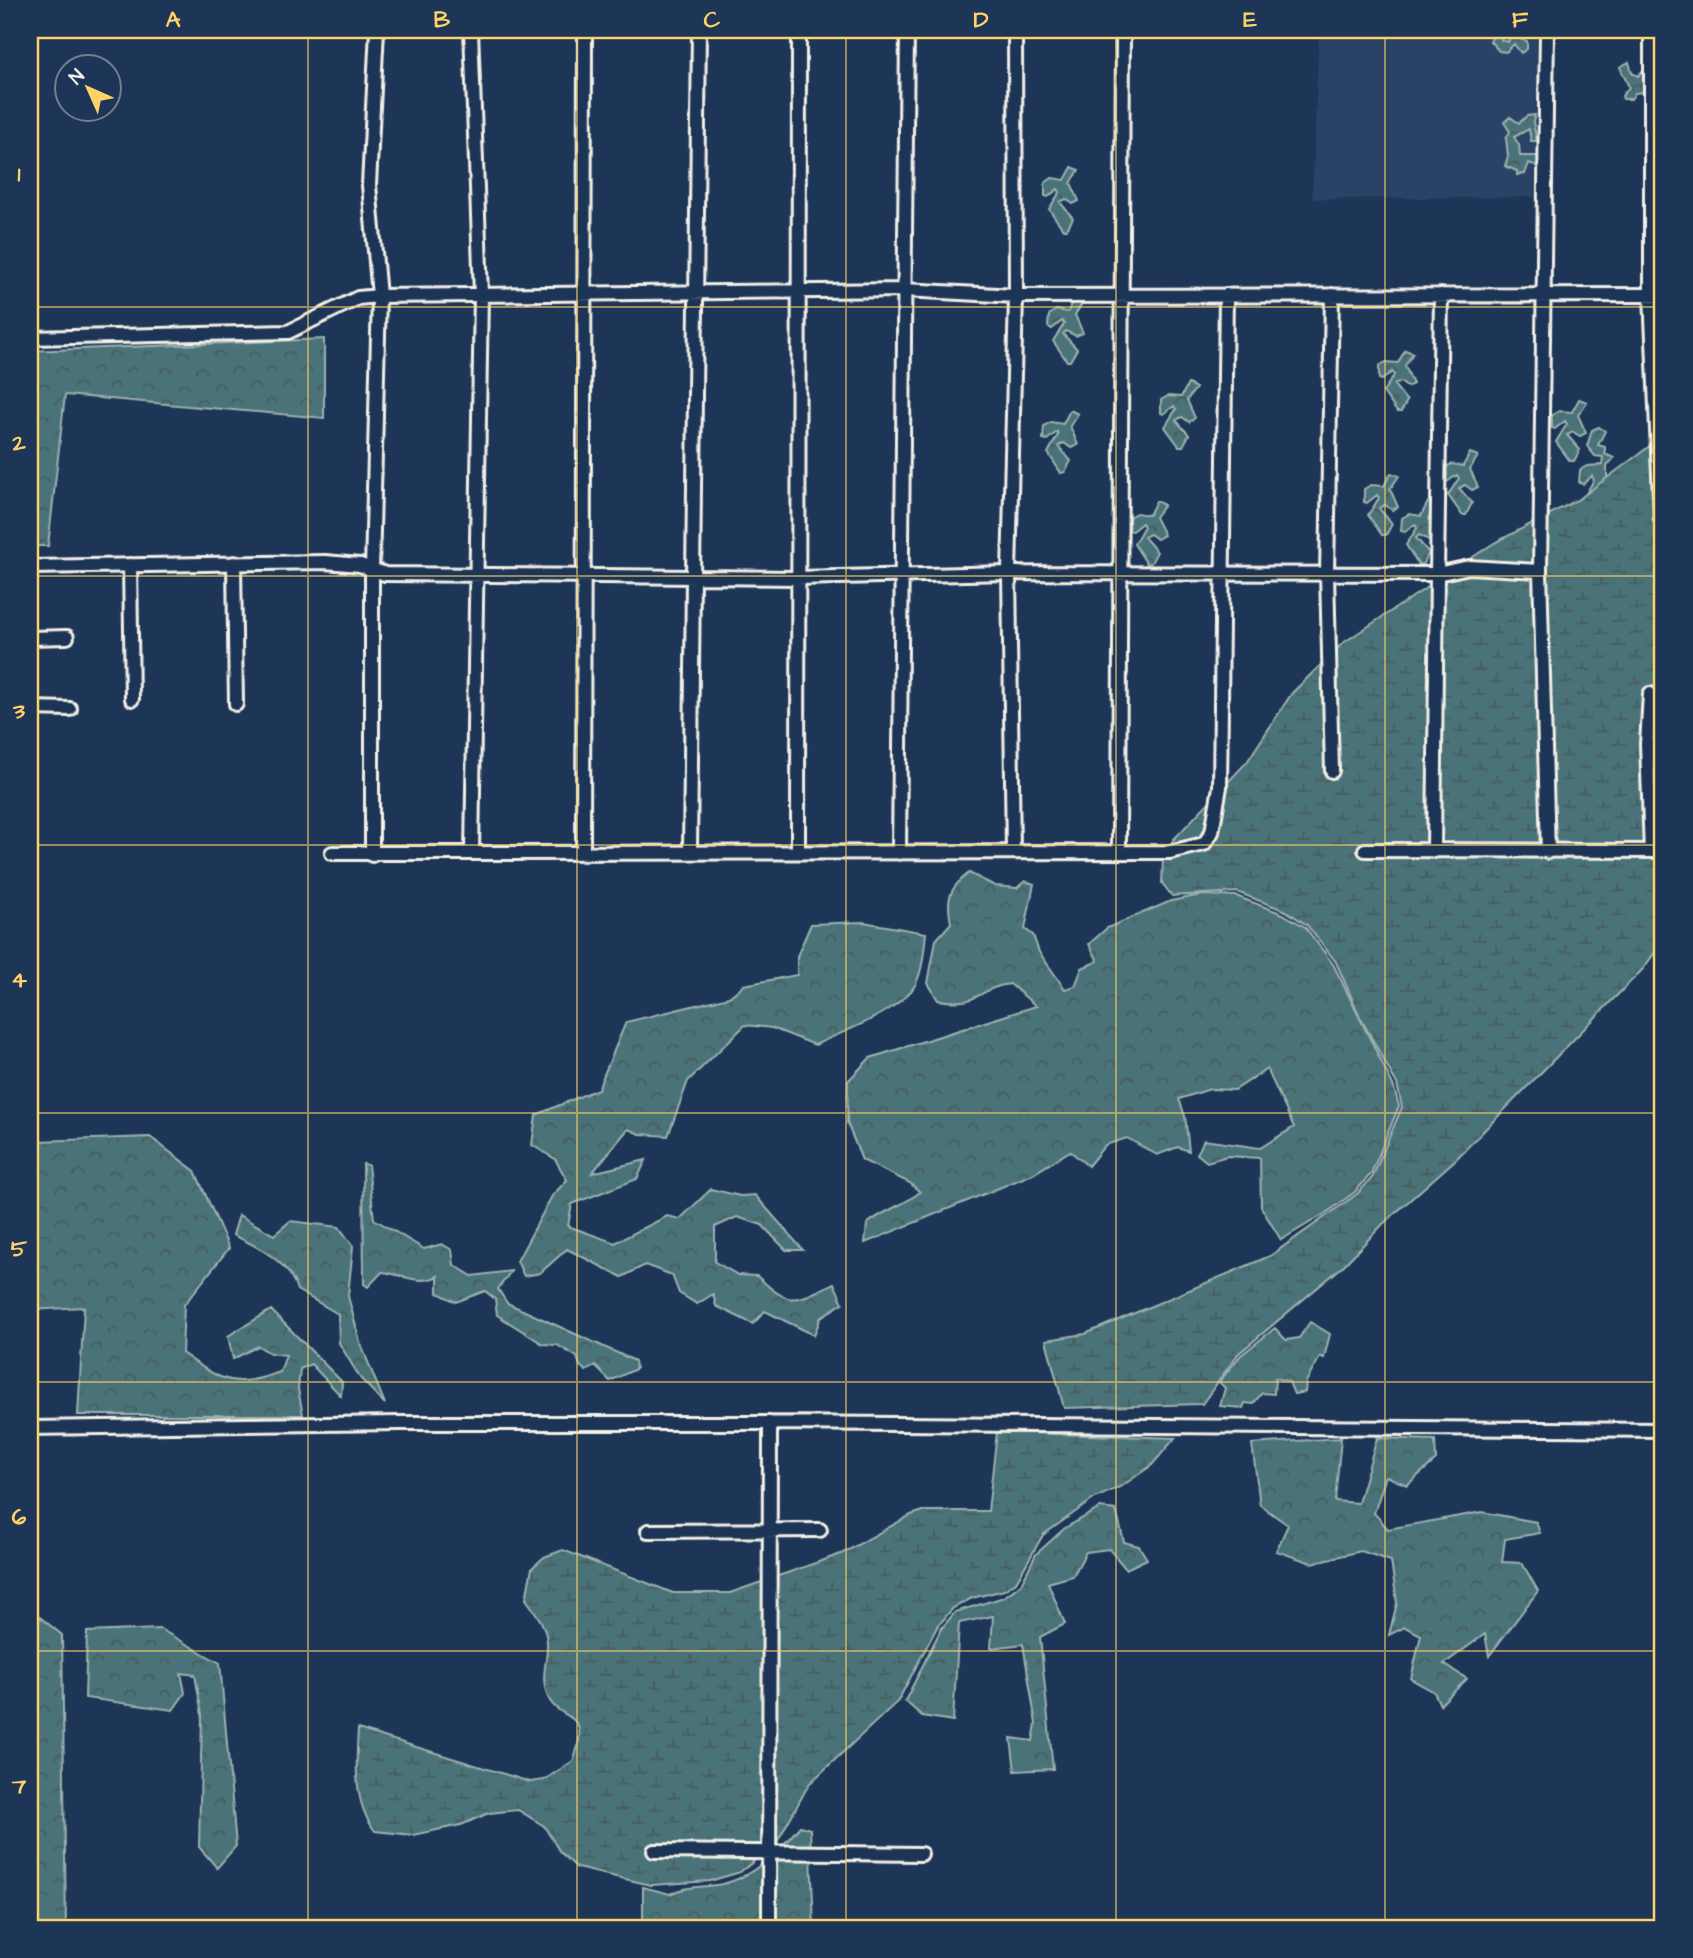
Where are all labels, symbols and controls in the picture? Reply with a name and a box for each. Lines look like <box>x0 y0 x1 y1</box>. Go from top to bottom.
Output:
text: A <box>166 4 181 36</box>
text: B <box>434 4 451 36</box>
text: C <box>704 4 721 36</box>
text: D <box>974 4 989 36</box>
text: E <box>1243 4 1257 36</box>
text: F <box>1512 4 1529 36</box>
north arrow <box>52 52 122 122</box>
text: N <box>63 63 91 91</box>
text: 1 <box>18 158 21 190</box>
text: 2 <box>11 427 26 459</box>
text: 3 <box>12 695 25 727</box>
text: 4 <box>11 964 27 996</box>
text: 5 <box>11 1233 28 1265</box>
text: 6 <box>12 1501 27 1533</box>
text: 7 <box>11 1770 27 1802</box>

